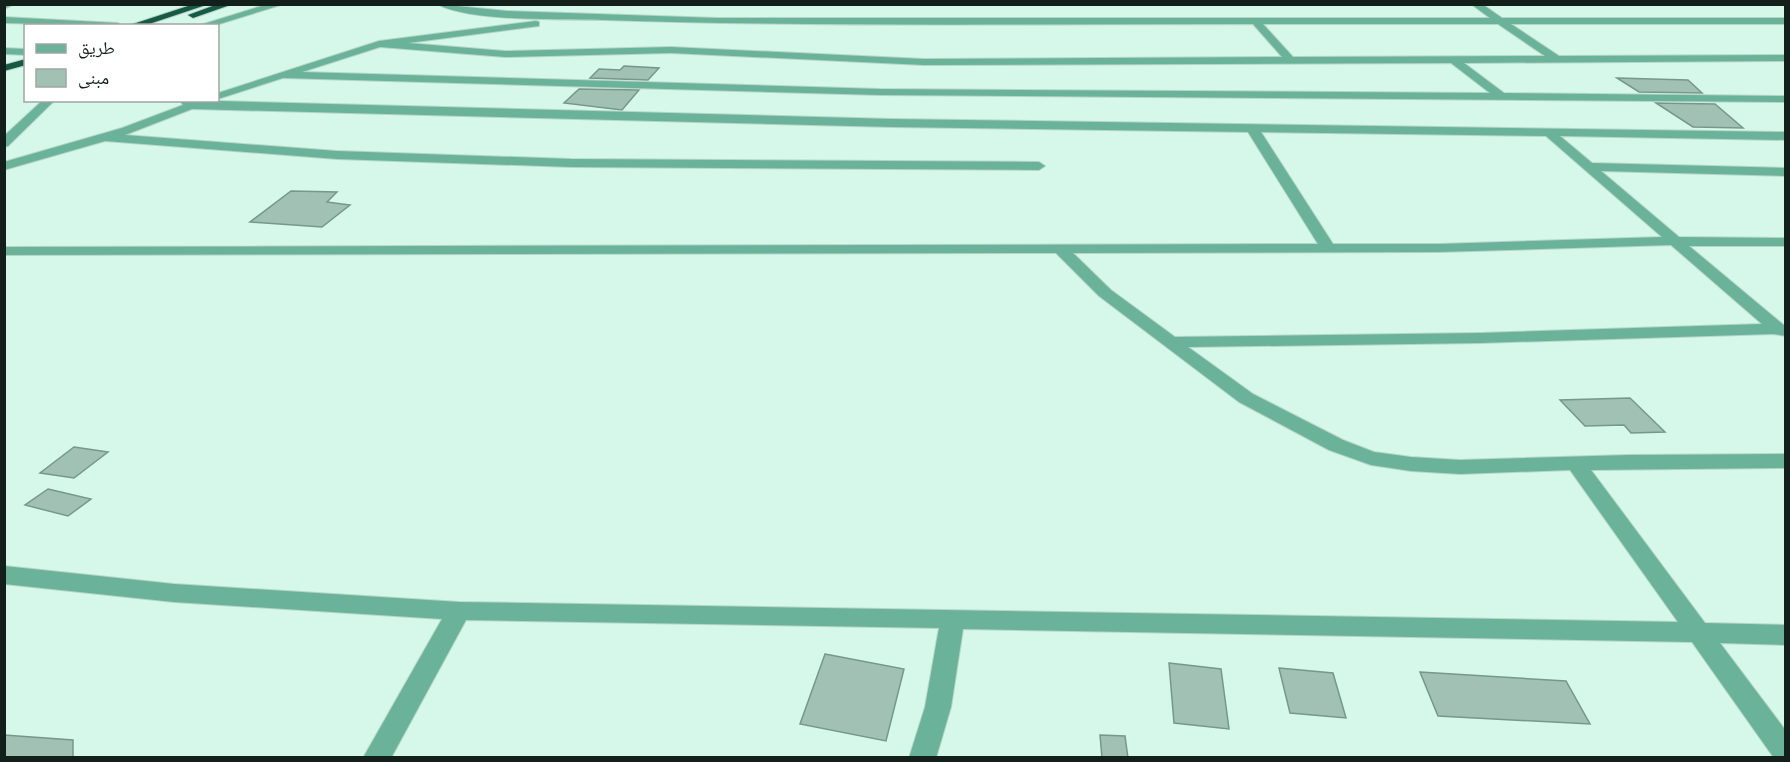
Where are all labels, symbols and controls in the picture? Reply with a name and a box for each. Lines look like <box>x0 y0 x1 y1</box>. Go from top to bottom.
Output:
legend <box>24 24 219 102</box>
text: طريق <box>78 37 115 59</box>
text: مبنى <box>78 67 109 89</box>

